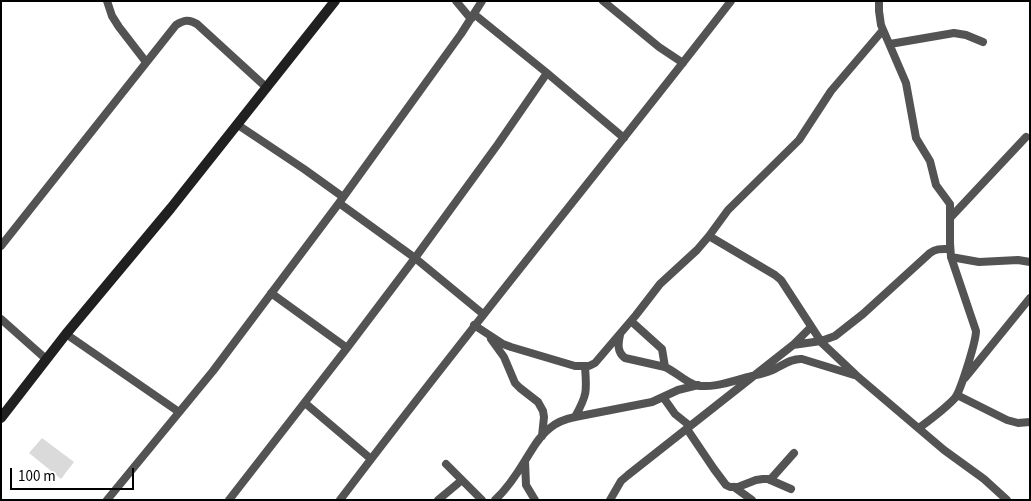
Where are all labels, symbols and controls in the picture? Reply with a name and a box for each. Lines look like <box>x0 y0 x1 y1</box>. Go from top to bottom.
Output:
scale bar <box>12 458 136 490</box>
text: 100 m <box>18 466 56 487</box>

